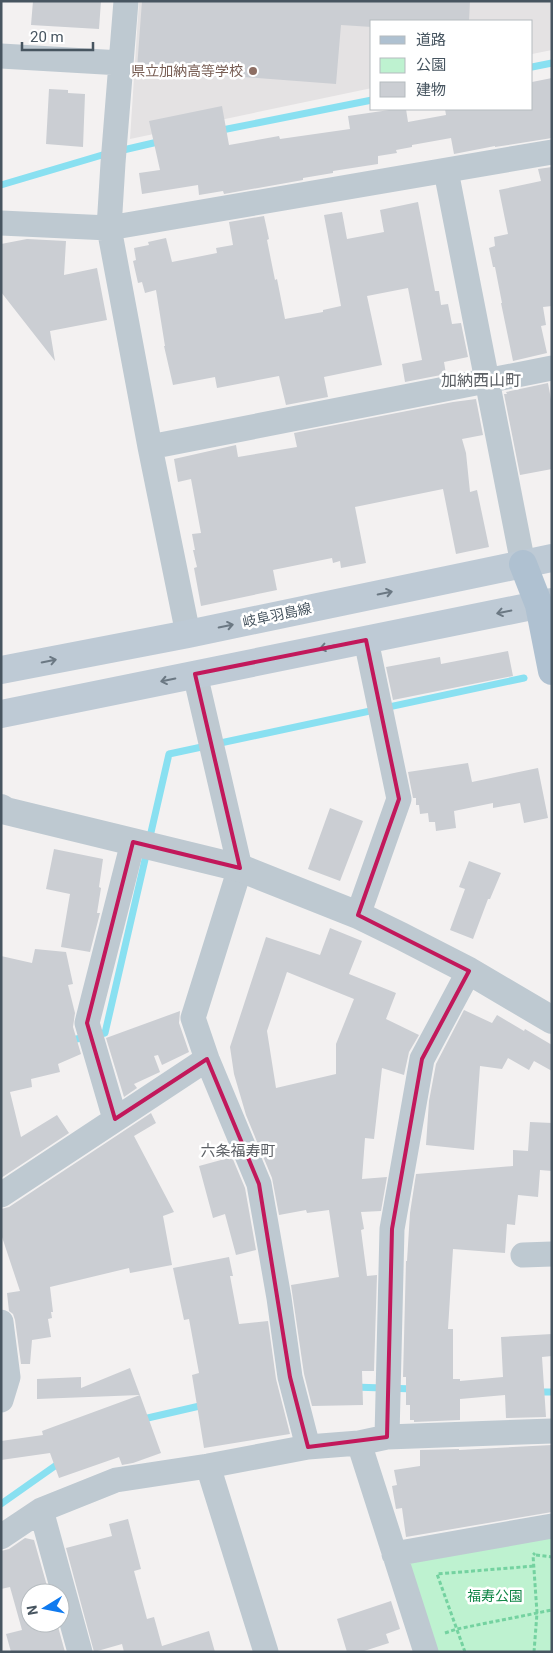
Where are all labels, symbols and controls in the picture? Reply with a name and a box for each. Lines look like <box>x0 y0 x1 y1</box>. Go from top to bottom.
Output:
scale bar <box>22 20 94 52</box>
legend <box>370 20 533 110</box>
text: 20 m <box>30 28 64 46</box>
text: 道路 <box>416 31 446 49</box>
text: 公園 <box>416 56 446 74</box>
place label: 県立加納高等学校 <box>131 63 243 79</box>
marker: 県立加納高等学校 <box>247 65 259 77</box>
text: 建物 <box>416 81 446 99</box>
district label: 加納西山町 <box>441 371 521 390</box>
one-way arrow <box>376 587 392 597</box>
street label: 岐阜羽島線 <box>241 600 313 630</box>
one-way arrow <box>496 608 512 617</box>
one-way arrow <box>217 621 233 630</box>
one-way arrow <box>320 643 336 653</box>
one-way arrow <box>41 656 57 665</box>
one-way arrow <box>161 675 177 685</box>
district label: 六条福寿町 <box>200 1142 276 1160</box>
north arrow <box>20 1583 70 1633</box>
park label: 福寿公園 <box>467 1588 523 1604</box>
text: N <box>23 1604 41 1617</box>

